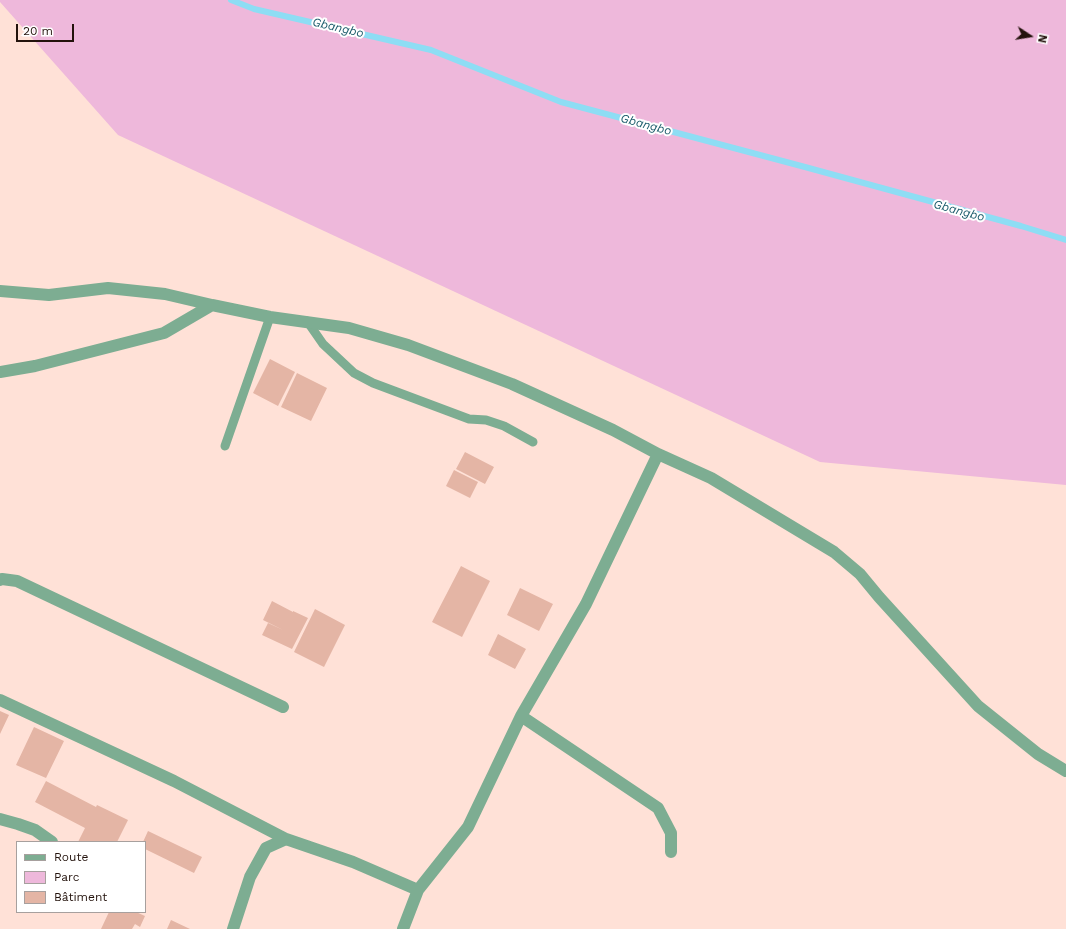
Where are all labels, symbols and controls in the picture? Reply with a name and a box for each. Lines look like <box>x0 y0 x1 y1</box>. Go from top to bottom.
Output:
water label: Gbangbo <box>311 15 365 41</box>
scale bar <box>18 16 76 42</box>
north arrow <box>1010 16 1050 56</box>
text: 20 m <box>23 24 53 38</box>
text: N <box>1035 33 1049 44</box>
water label: Gbangbo <box>619 111 673 139</box>
water label: Gbangbo <box>932 197 986 225</box>
legend <box>16 841 146 913</box>
text: Route <box>54 850 88 864</box>
text: Parc <box>54 870 80 884</box>
text: Bâtiment <box>54 890 107 904</box>

